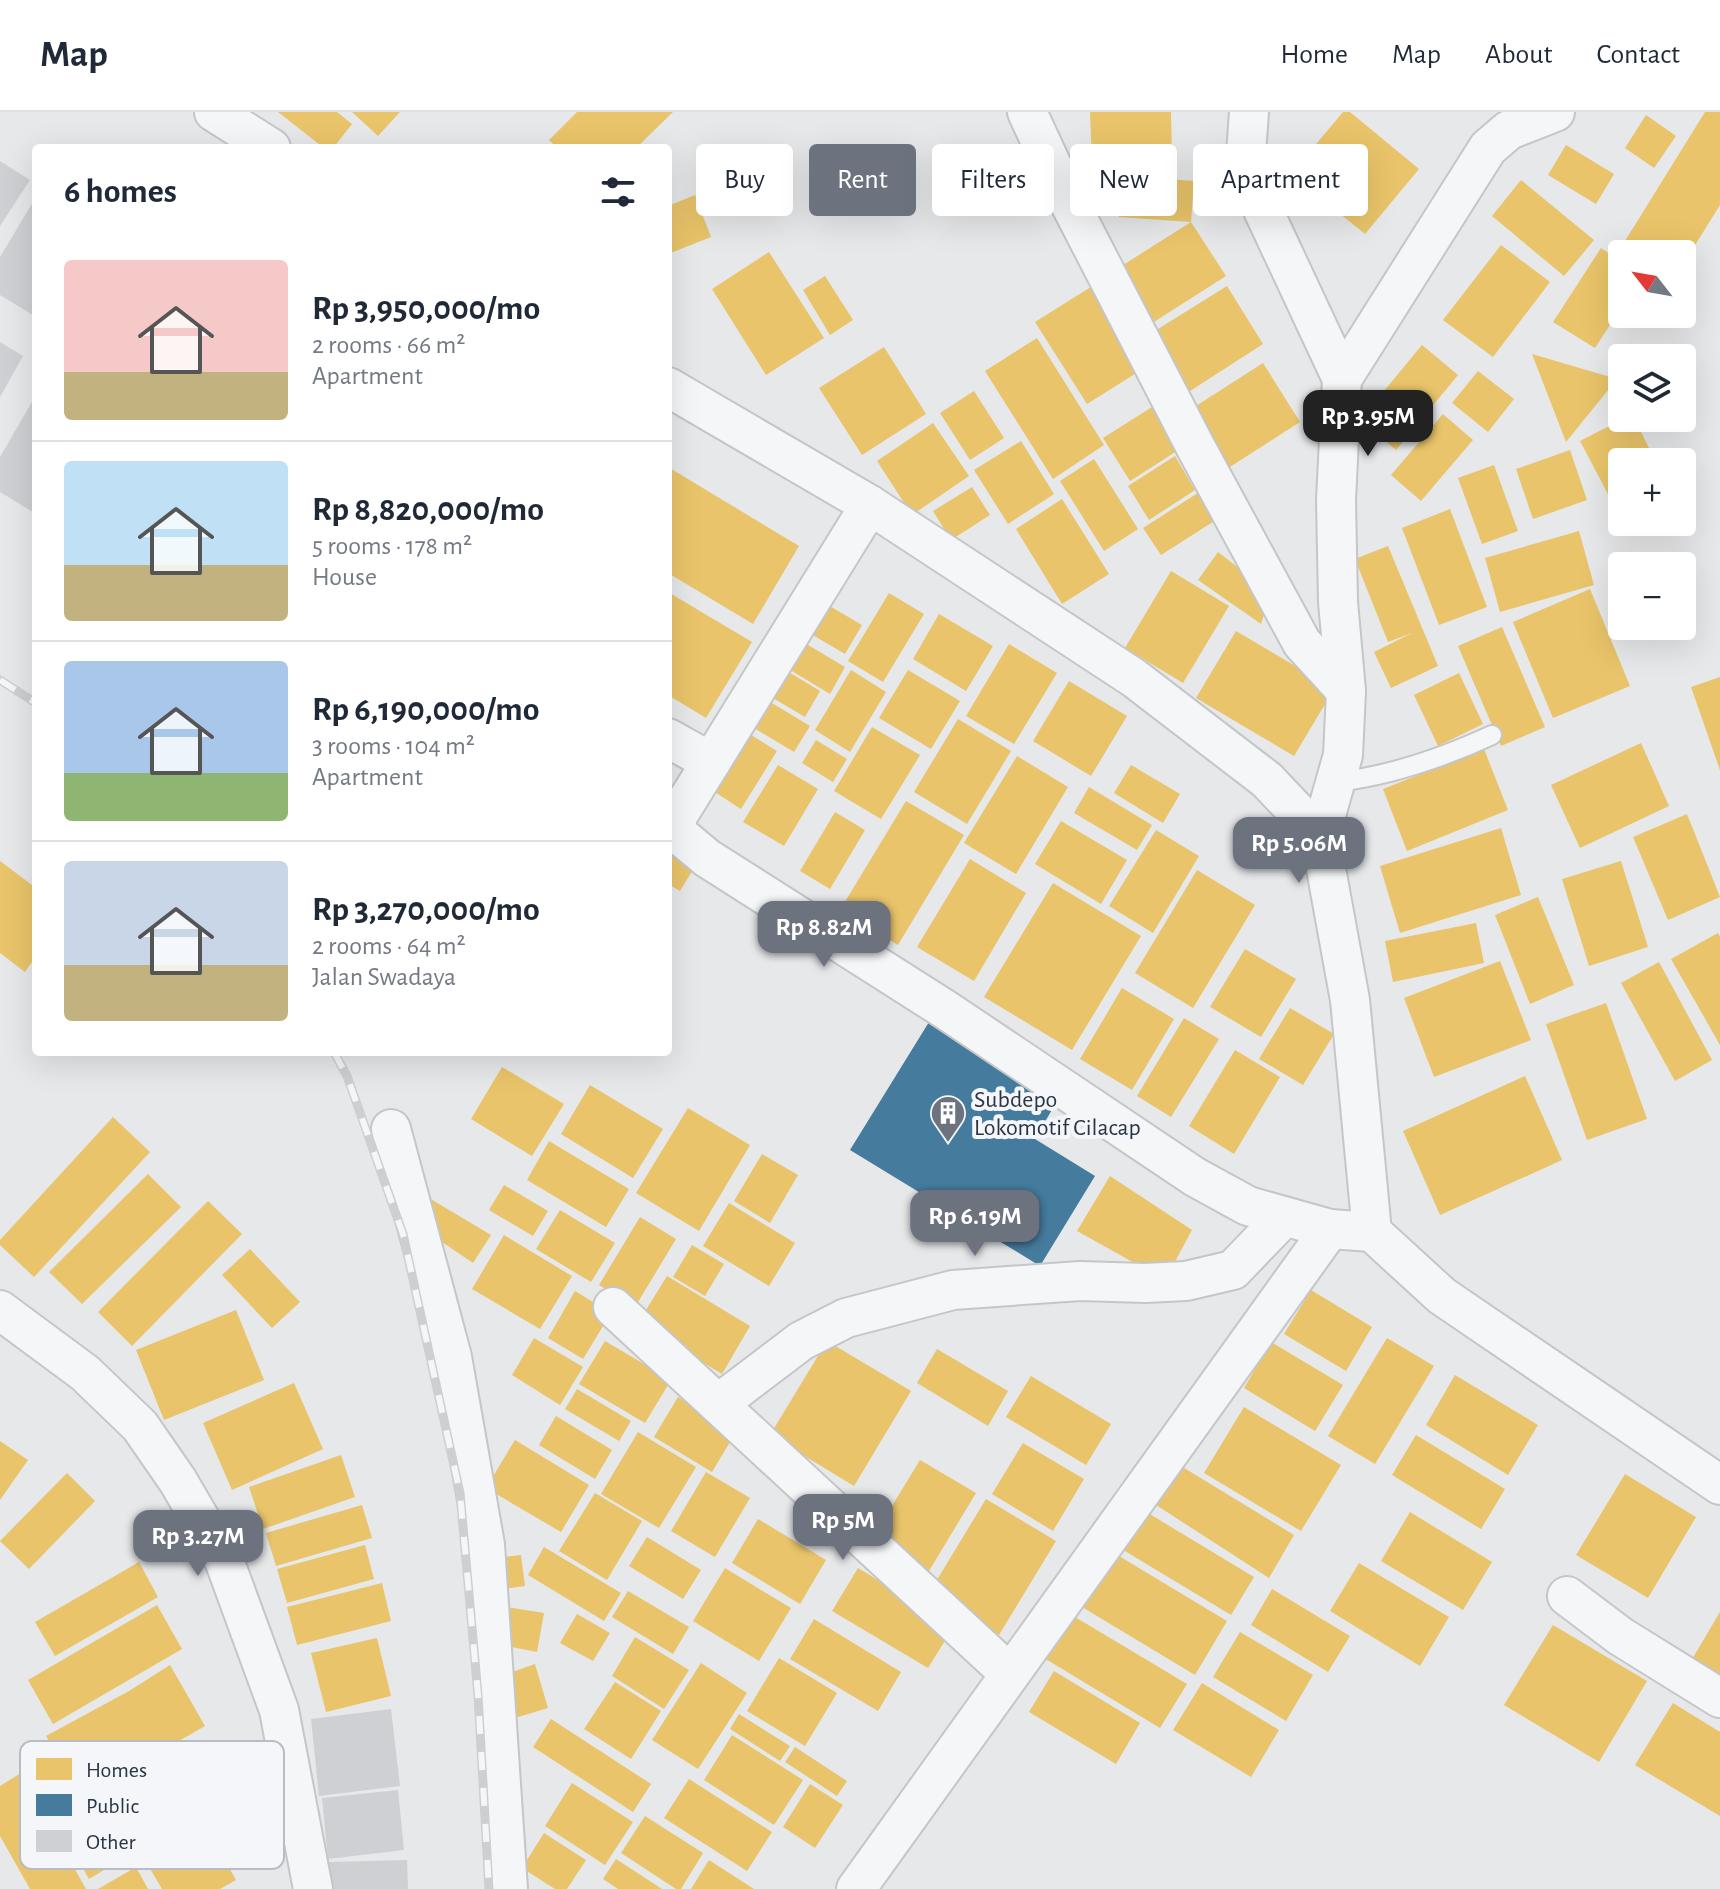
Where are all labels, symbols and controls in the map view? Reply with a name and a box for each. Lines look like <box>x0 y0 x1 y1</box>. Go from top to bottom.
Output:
text: Map <box>40 36 108 74</box>
text: Home <box>1281 41 1348 69</box>
text: Map <box>1392 41 1441 69</box>
text: About <box>1485 41 1553 69</box>
text: Contact <box>1597 41 1680 69</box>
chip: Buy <box>696 144 793 216</box>
chip: Rent <box>809 144 916 216</box>
chip: Filters <box>932 144 1054 216</box>
chip: New <box>1070 144 1177 216</box>
chip: Apartment <box>1193 144 1368 216</box>
icon: filters <box>596 170 640 214</box>
text: 6 homes <box>64 175 177 209</box>
north arrow <box>1608 240 1696 328</box>
map controls <box>1608 240 1696 640</box>
icon: home <box>128 292 224 388</box>
text: Rp 3,950,000/mo <box>312 292 540 326</box>
text: 2 rooms · 66 m² <box>312 332 465 358</box>
button: layers <box>1608 344 1696 432</box>
text: Apartment <box>312 363 423 389</box>
pin: Rp 3.95M <box>1285 390 1451 458</box>
text: Rp 3.95M <box>1321 403 1415 429</box>
button: + <box>1608 448 1696 536</box>
icon: home <box>128 493 224 589</box>
text: Rp 8,820,000/mo <box>312 493 544 527</box>
text: 5 rooms · 178 m² <box>312 533 472 559</box>
button: − <box>1608 552 1696 640</box>
text: House <box>312 564 377 590</box>
icon: home <box>128 693 224 789</box>
text: Rp 6,190,000/mo <box>312 693 540 727</box>
text: 3 rooms · 104 m² <box>312 733 475 759</box>
text: Apartment <box>312 764 423 790</box>
pin: Rp 5.06M <box>1216 817 1382 885</box>
text: Rp 5.06M <box>1251 830 1347 856</box>
icon: home <box>128 893 224 989</box>
text: Rp 3,270,000/mo <box>312 893 540 927</box>
pin: Rp 8.82M <box>741 901 907 969</box>
text: Rp 8.82M <box>776 914 872 940</box>
text: 2 rooms · 64 m² <box>312 933 466 959</box>
text: Jalan Swadaya <box>312 964 456 990</box>
place label: Subdepo Lokomotif Cilacap <box>974 1088 1141 1140</box>
building icon: Subdepo Lokomotif Cilacap <box>929 1094 967 1144</box>
pin: Rp 6.19M <box>892 1190 1058 1258</box>
text: Rp 6.19M <box>928 1203 1022 1229</box>
pin: Rp 5M <box>787 1494 899 1562</box>
text: Rp 5M <box>811 1507 875 1533</box>
pin: Rp 3.27M <box>115 1510 281 1578</box>
text: Rp 3.27M <box>151 1523 245 1549</box>
legend <box>20 1741 284 1869</box>
text: Homes <box>86 1759 147 1781</box>
text: Public <box>86 1795 139 1817</box>
text: Other <box>86 1831 136 1853</box>

